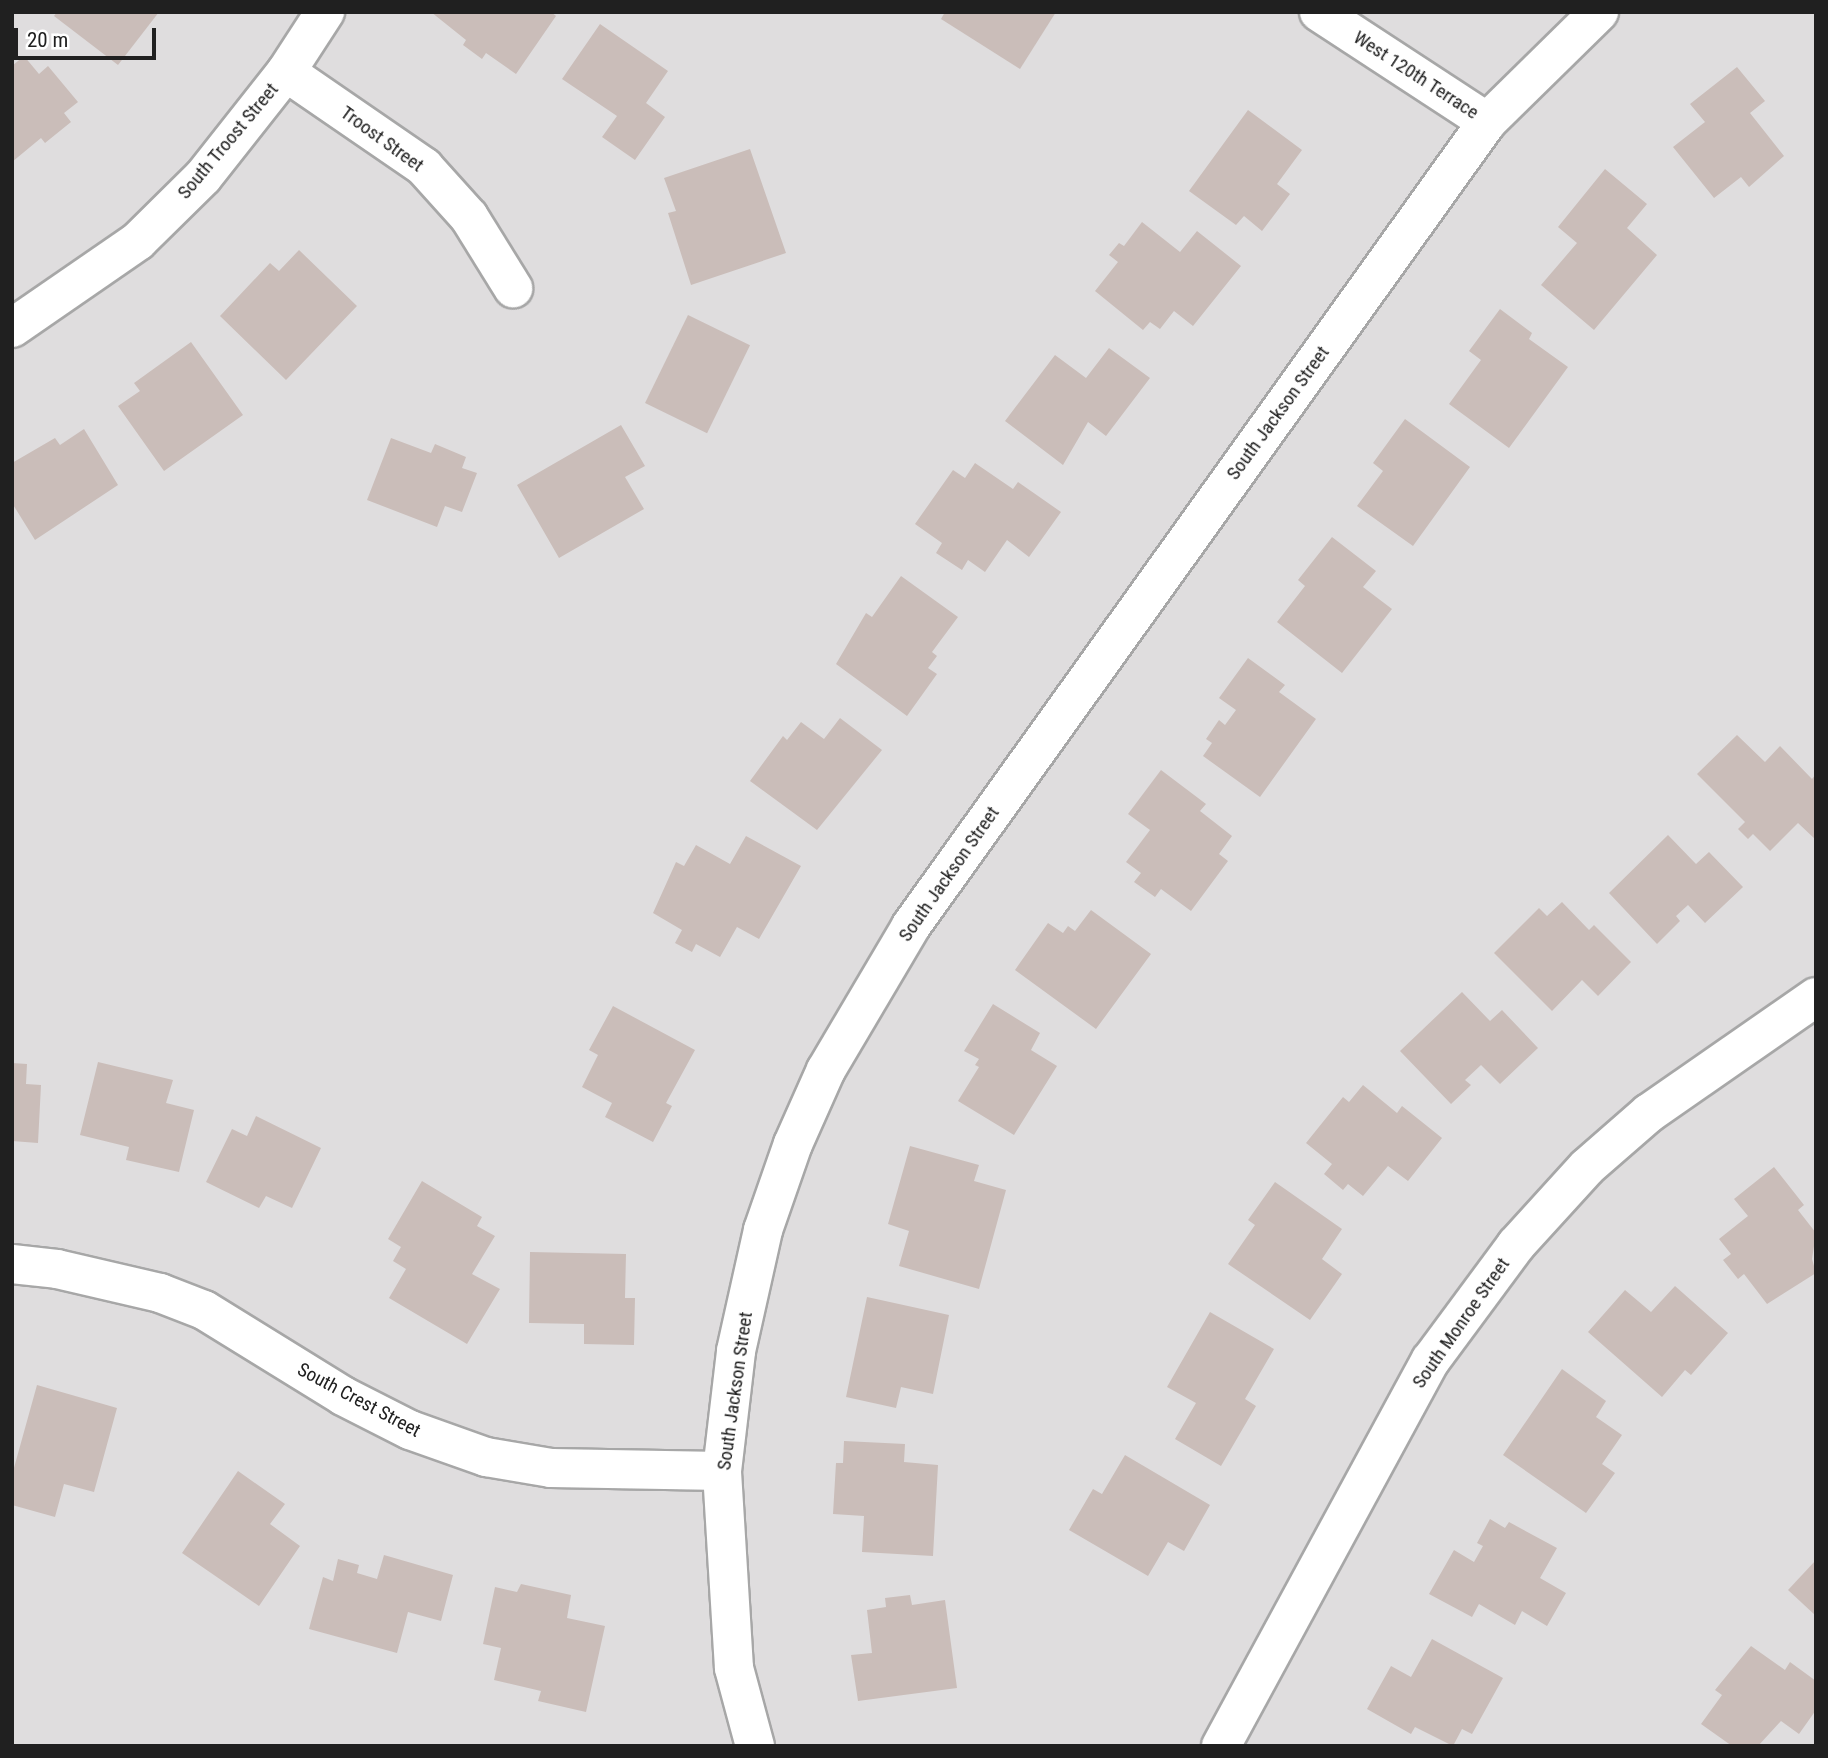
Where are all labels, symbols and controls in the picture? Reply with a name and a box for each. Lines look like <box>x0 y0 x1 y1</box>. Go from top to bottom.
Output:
scale bar <box>18 14 159 58</box>
street label: West 120th Terrace <box>1349 26 1483 124</box>
text: 20 m <box>27 28 68 52</box>
street label: South Troost Street <box>173 78 283 204</box>
street label: Troost Street <box>336 101 428 177</box>
street label: South Jackson Street <box>1222 342 1334 484</box>
street label: South Jackson Street <box>894 802 1004 946</box>
street label: South Monroe Street <box>1408 1253 1514 1393</box>
street label: South Jackson Street <box>713 1310 757 1472</box>
street label: South Crest Street <box>294 1358 424 1442</box>

